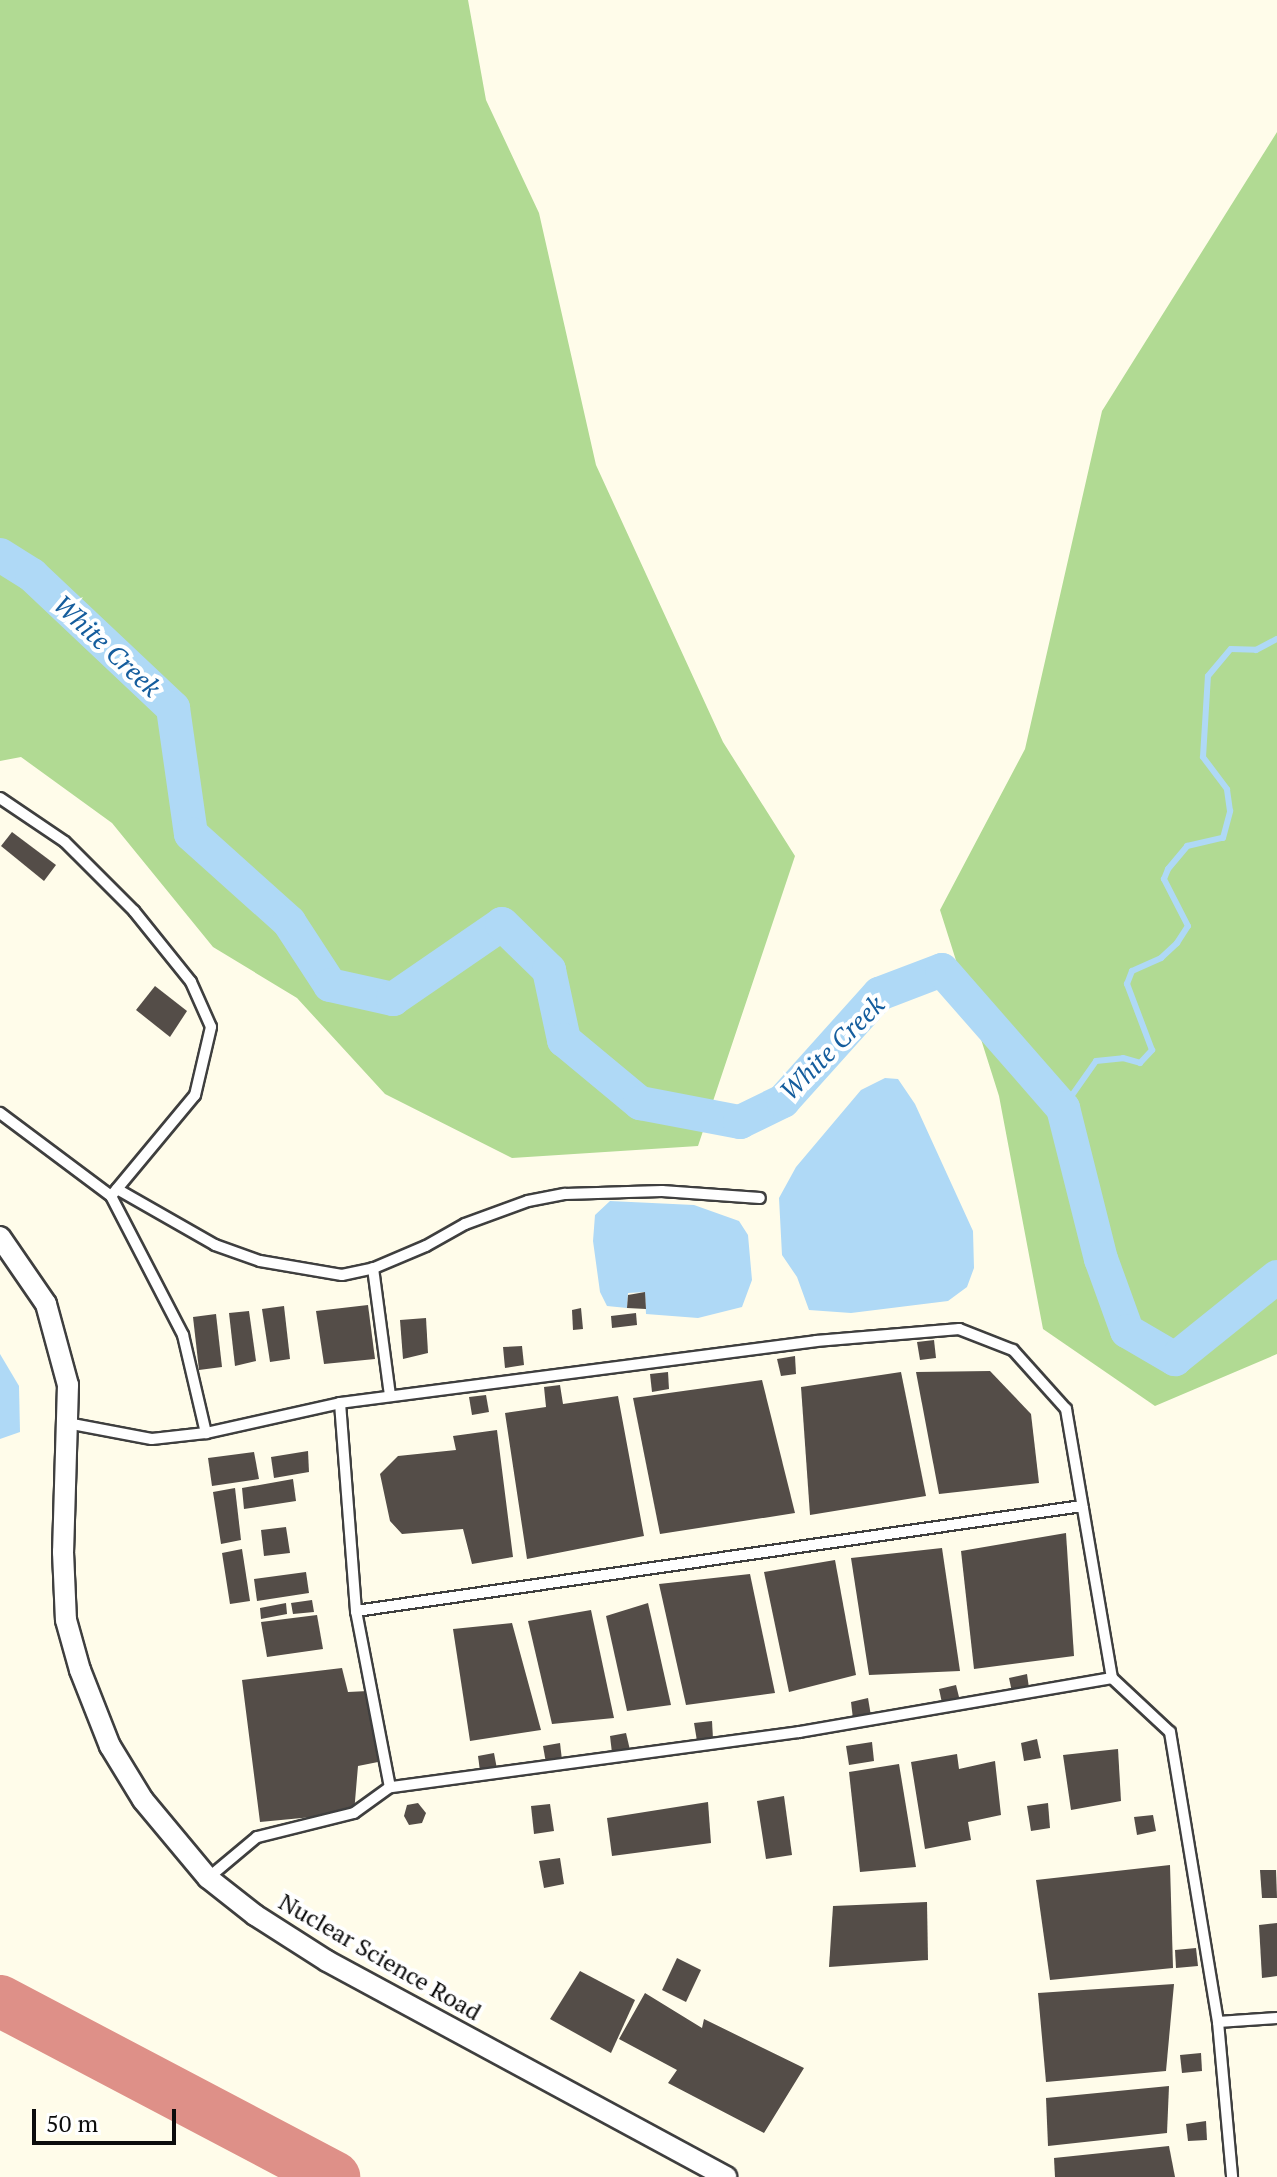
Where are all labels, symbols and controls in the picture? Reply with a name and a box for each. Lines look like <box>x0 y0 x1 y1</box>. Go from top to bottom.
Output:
water label: White Creek <box>47 589 167 703</box>
water label: White Creek <box>773 989 891 1107</box>
street label: Nuclear Science Road <box>274 1887 486 2027</box>
scale bar <box>36 2093 180 2143</box>
text: 50 m <box>46 2107 98 2139</box>

